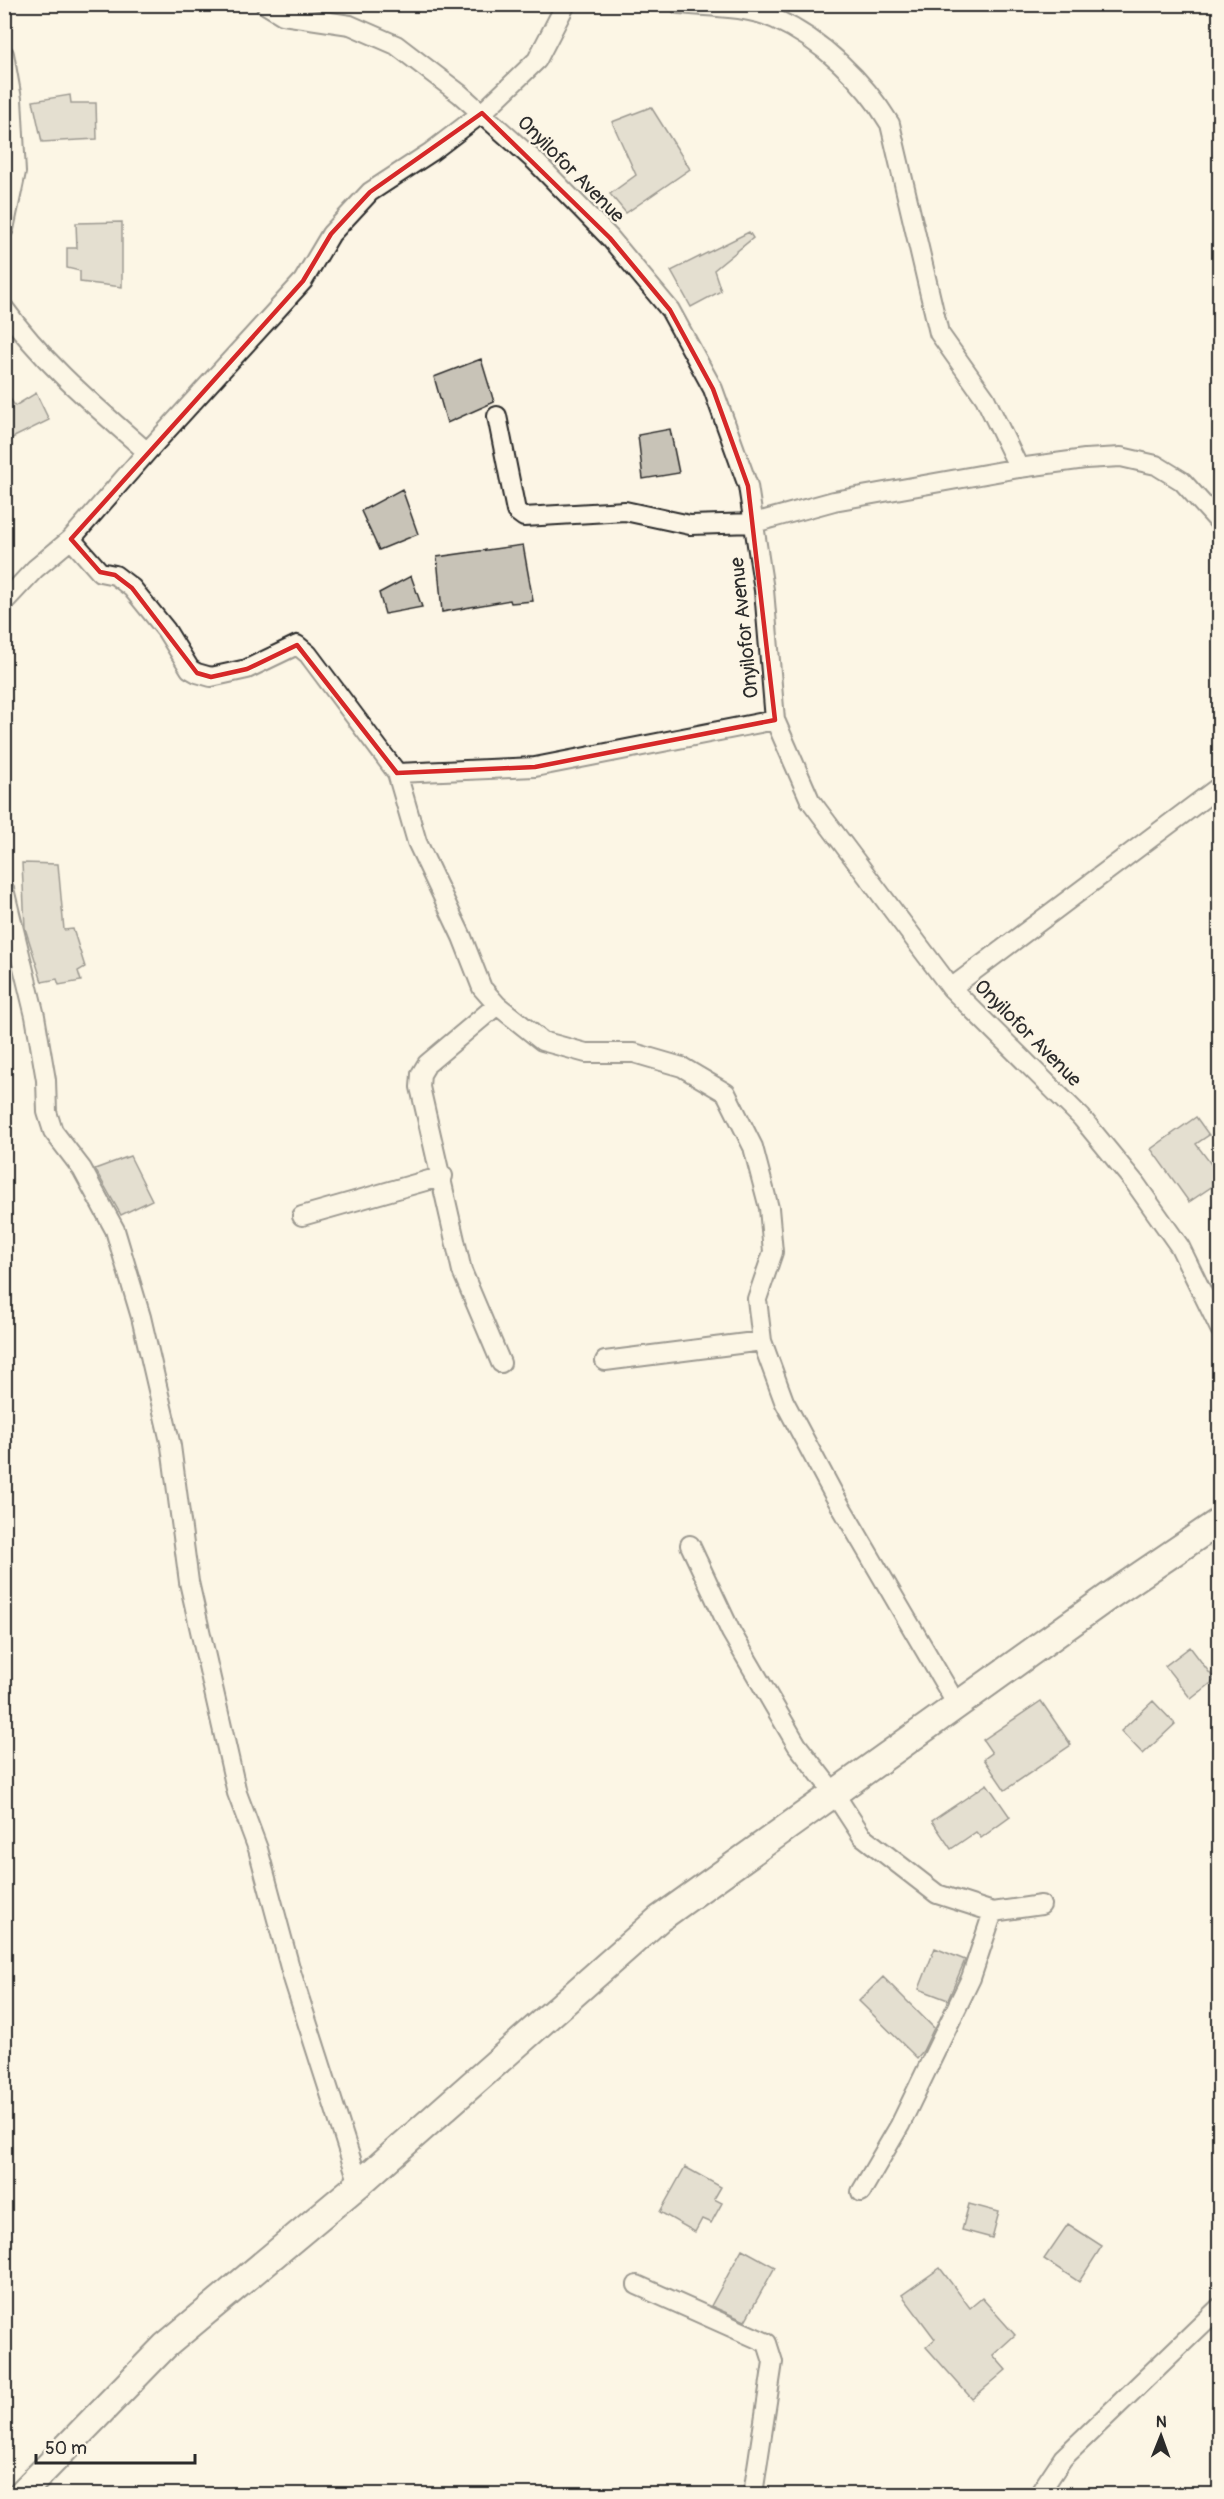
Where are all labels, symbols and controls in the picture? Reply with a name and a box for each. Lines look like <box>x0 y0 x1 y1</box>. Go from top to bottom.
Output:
street label: Onyilofor Avenue <box>512 110 630 228</box>
street label: Onyilofor Avenue <box>724 556 764 700</box>
street label: Onyilofor Avenue <box>969 974 1087 1092</box>
north arrow <box>1131 2406 1191 2466</box>
text: N <box>1156 2412 1167 2432</box>
scale bar <box>36 2427 195 2465</box>
text: 50 m <box>45 2437 87 2460</box>

